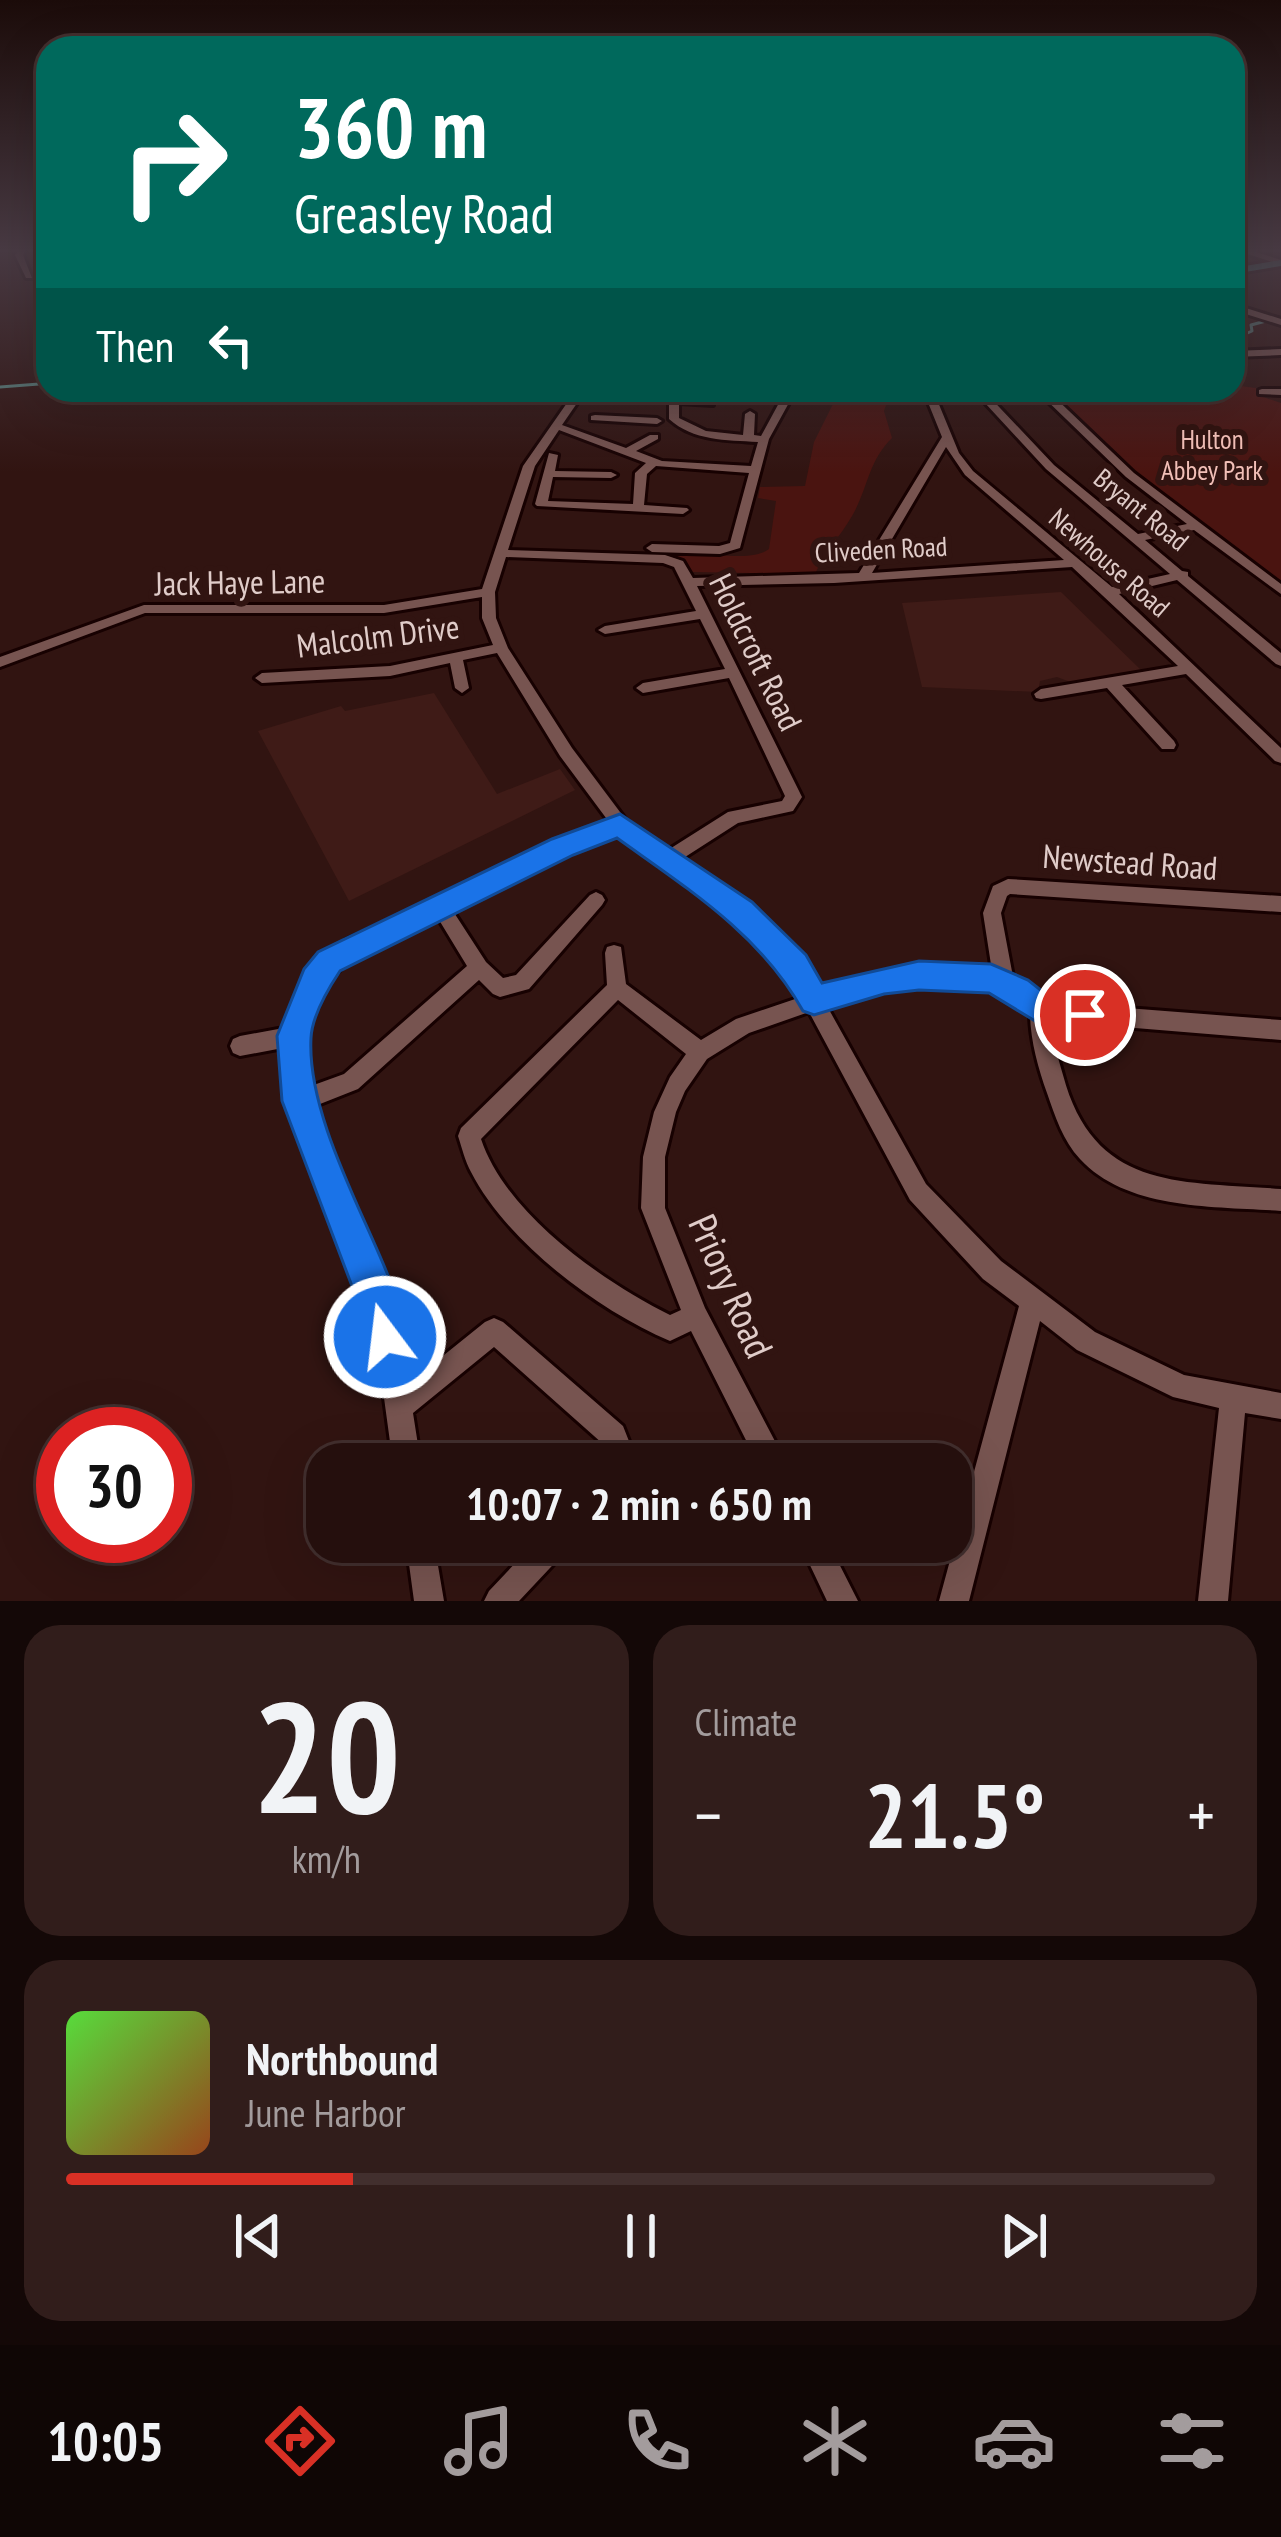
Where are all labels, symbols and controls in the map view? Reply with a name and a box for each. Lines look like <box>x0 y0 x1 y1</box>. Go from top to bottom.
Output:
text: 360 m <box>294 72 487 181</box>
icon: right <box>96 84 252 240</box>
text: Greasley Road <box>294 178 554 248</box>
icon: left <box>198 312 264 378</box>
text: Then <box>96 316 174 374</box>
park label: Hulton Abbey Park <box>1161 422 1264 487</box>
street label: Bryant Road <box>1087 461 1196 558</box>
street label: Newhouse Road <box>1042 501 1177 624</box>
street label: Cliveden Road <box>814 529 948 569</box>
street label: Jack Haye Lane <box>153 559 326 605</box>
street label: Holdcroft Road <box>700 566 813 737</box>
street label: Malcolm Drive <box>294 604 462 667</box>
street label: Newstead Road <box>1041 834 1219 889</box>
pin <box>1034 964 1136 1066</box>
icon: arrive <box>1052 982 1118 1048</box>
street label: Priory Road <box>677 1206 786 1365</box>
position arrow <box>322 1274 448 1400</box>
speed limit sign: 30 <box>36 1407 192 1563</box>
text: 10:07 · 2 min · 650 m <box>466 1474 812 1532</box>
text: 20 <box>252 1654 401 1856</box>
text: Climate <box>695 1696 797 1747</box>
text: 21.5° <box>864 1756 1045 1873</box>
text: − <box>695 1772 722 1857</box>
text: + <box>1188 1772 1215 1857</box>
text: km/h <box>292 1833 361 1884</box>
text: Northbound <box>246 2029 438 2087</box>
text: June Harbor <box>246 2087 405 2138</box>
icon: previous <box>225 2203 291 2269</box>
icon: pause <box>608 2203 674 2269</box>
icon: next <box>991 2203 1057 2269</box>
icon: directions <box>258 2399 342 2483</box>
icon: music <box>437 2399 521 2483</box>
icon: phone <box>615 2399 699 2483</box>
icon: climate <box>793 2399 877 2483</box>
icon: car <box>972 2399 1056 2483</box>
icon: filters <box>1150 2399 1234 2483</box>
text: 10:05 <box>47 2406 164 2476</box>

